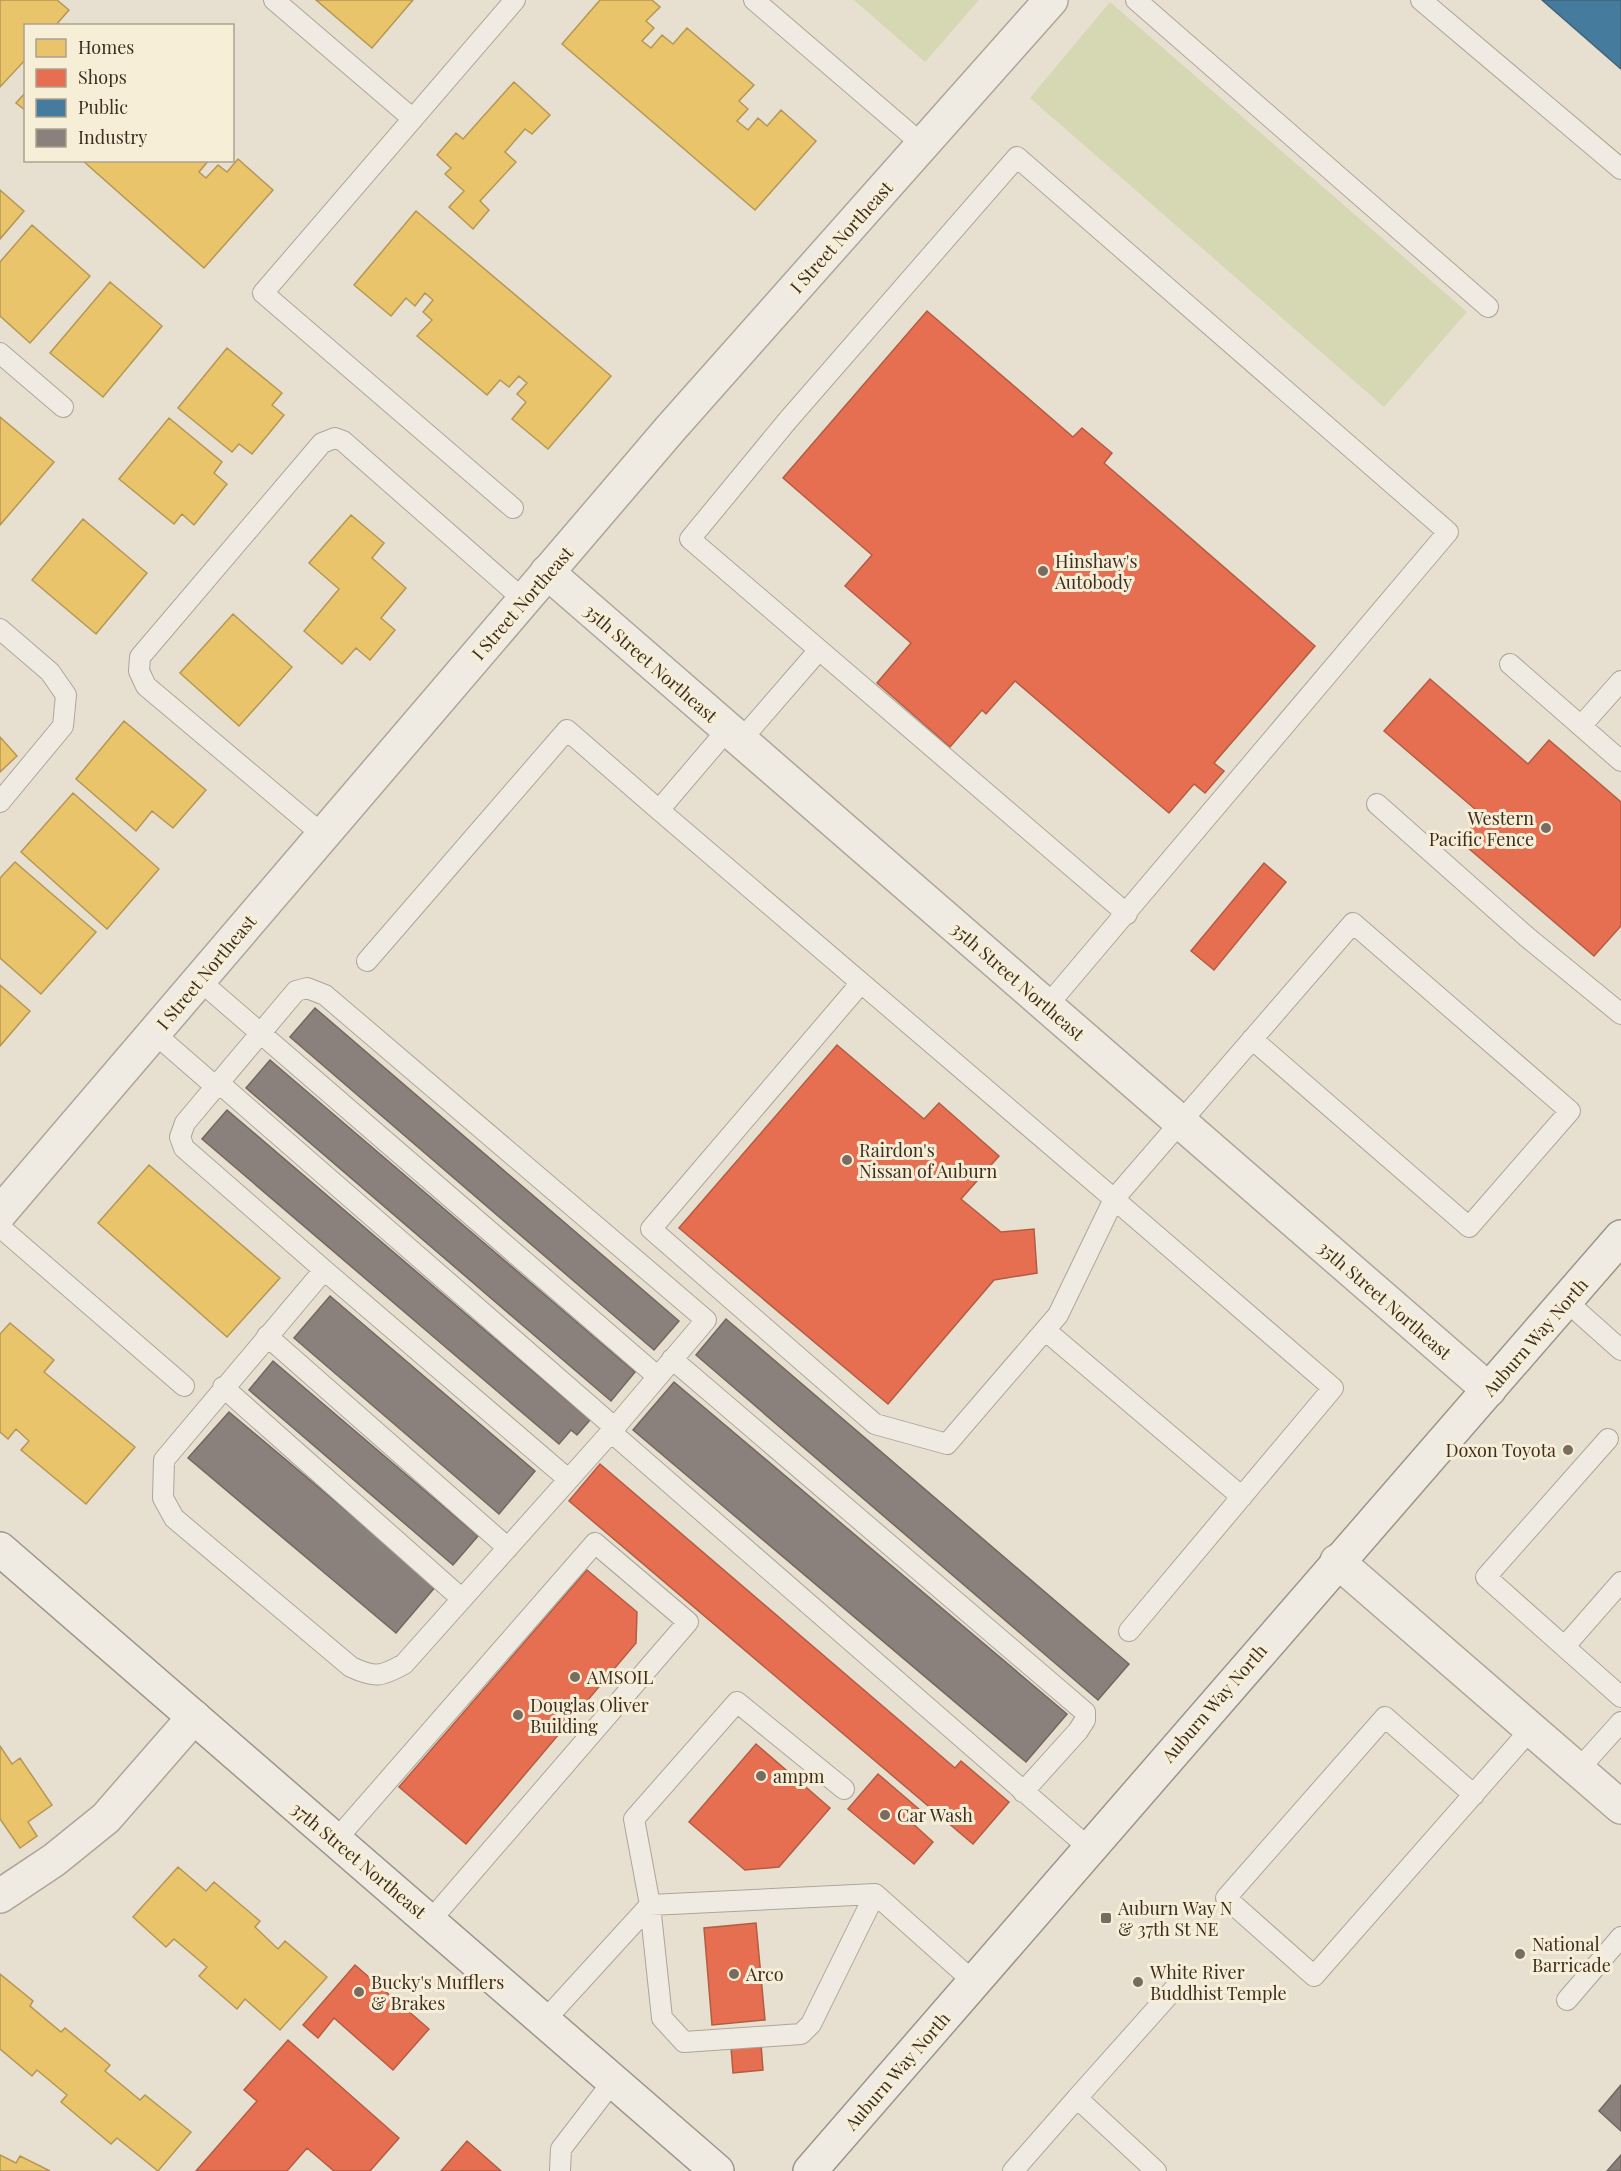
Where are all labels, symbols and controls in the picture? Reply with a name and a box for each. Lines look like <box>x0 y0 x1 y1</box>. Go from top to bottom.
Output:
legend <box>24 24 234 162</box>
text: Homes <box>78 35 134 59</box>
text: Shops <box>78 65 127 89</box>
text: Public <box>78 95 128 119</box>
text: Industry <box>78 125 147 149</box>
street label: I Street Northeast <box>784 175 898 298</box>
street label: I Street Northeast <box>466 541 578 665</box>
place label: Hinshaw's Autobody <box>1054 549 1137 594</box>
marker: Hinshaw's Autobody <box>1036 564 1050 578</box>
street label: 35th Street Northeast <box>579 598 723 728</box>
place label: Western Pacific Fence <box>1429 806 1534 851</box>
marker: Western Pacific Fence <box>1539 821 1553 835</box>
street label: I Street Northeast <box>151 909 261 1034</box>
street label: 35th Street Northeast <box>946 916 1090 1046</box>
place label: Rairdon's Nissan of Auburn <box>859 1138 998 1183</box>
marker: Rairdon's Nissan of Auburn <box>840 1153 854 1167</box>
street label: 35th Street Northeast <box>1313 1235 1457 1365</box>
street label: Auburn Way North <box>1476 1273 1593 1402</box>
place label: Doxon Toyota <box>1446 1438 1556 1462</box>
marker: Doxon Toyota <box>1561 1443 1575 1457</box>
street label: Auburn Way North <box>1155 1639 1272 1768</box>
place label: AMSOIL <box>586 1665 654 1689</box>
marker: AMSOIL <box>568 1670 582 1684</box>
place label: Douglas Oliver Building <box>530 1693 649 1738</box>
marker: Douglas Oliver Building <box>511 1708 525 1722</box>
place label: ampm <box>773 1764 824 1788</box>
marker: ampm <box>754 1769 768 1783</box>
street label: 37th Street Northeast <box>287 1796 432 1924</box>
place label: Car Wash <box>897 1803 973 1827</box>
marker: Car Wash <box>878 1808 892 1822</box>
place label: Auburn Way N & 37th St NE <box>1117 1896 1233 1941</box>
marker: Auburn Way N & 37th St NE <box>1099 1911 1113 1925</box>
place label: National Barricade <box>1532 1932 1611 1977</box>
marker: National Barricade <box>1513 1947 1527 1961</box>
place label: White River Buddhist Temple <box>1149 1960 1287 2005</box>
place label: Arco <box>745 1962 784 1986</box>
marker: Arco <box>727 1967 741 1981</box>
place label: Bucky's Mufflers & Brakes <box>371 1970 504 2015</box>
marker: White River Buddhist Temple <box>1131 1975 1145 1989</box>
marker: Bucky's Mufflers & Brakes <box>352 1985 366 1999</box>
street label: Auburn Way North <box>838 2007 955 2136</box>

